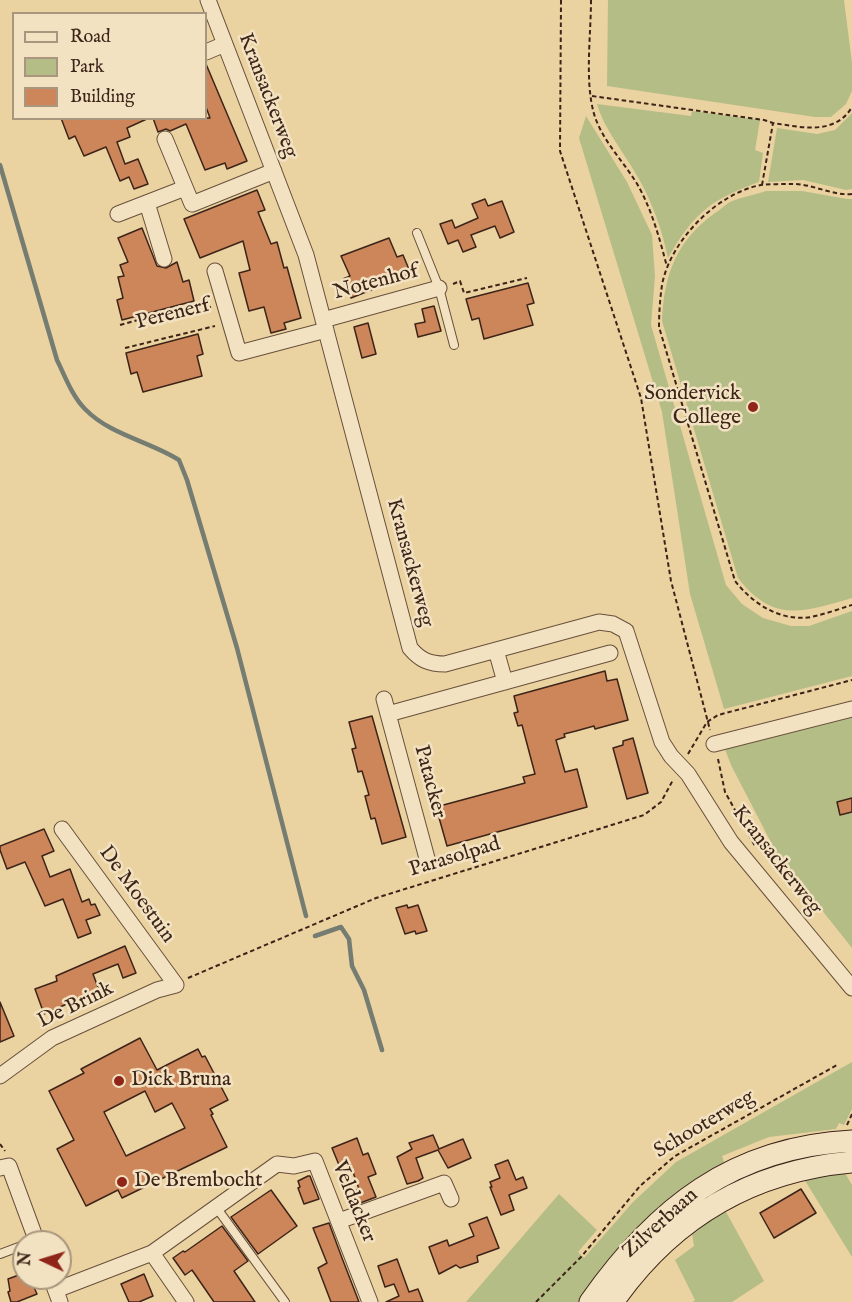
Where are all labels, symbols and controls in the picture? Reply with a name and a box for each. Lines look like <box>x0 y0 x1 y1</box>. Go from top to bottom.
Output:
legend <box>12 12 207 120</box>
text: Road <box>70 26 111 49</box>
street label: Kransackerweg <box>232 30 302 162</box>
text: Park <box>70 56 104 79</box>
text: Building <box>70 86 135 109</box>
street label: Notenhof <box>331 260 421 306</box>
street label: Perenerf <box>134 294 212 336</box>
place label: Sondervick College <box>644 382 741 432</box>
marker: Sondervick College <box>746 400 760 414</box>
street label: Kransackerweg <box>380 496 438 630</box>
street label: Patacker <box>407 743 451 821</box>
street label: Kransackerweg <box>725 801 827 921</box>
street label: Parasolpad <box>406 832 504 884</box>
street label: De Moestuin <box>92 842 180 948</box>
street label: De Brink <box>34 977 118 1035</box>
place label: Dick Bruna <box>131 1068 231 1094</box>
marker: Dick Bruna <box>112 1074 126 1088</box>
street label: Schooterweg <box>650 1085 760 1165</box>
street label: Veldacker <box>325 1158 381 1246</box>
place label: De Brembocht <box>134 1169 262 1195</box>
marker: De Brembocht <box>115 1175 129 1189</box>
street label: Zilverbaan <box>618 1184 704 1264</box>
north arrow <box>12 1230 72 1290</box>
text: N <box>16 1251 36 1266</box>

